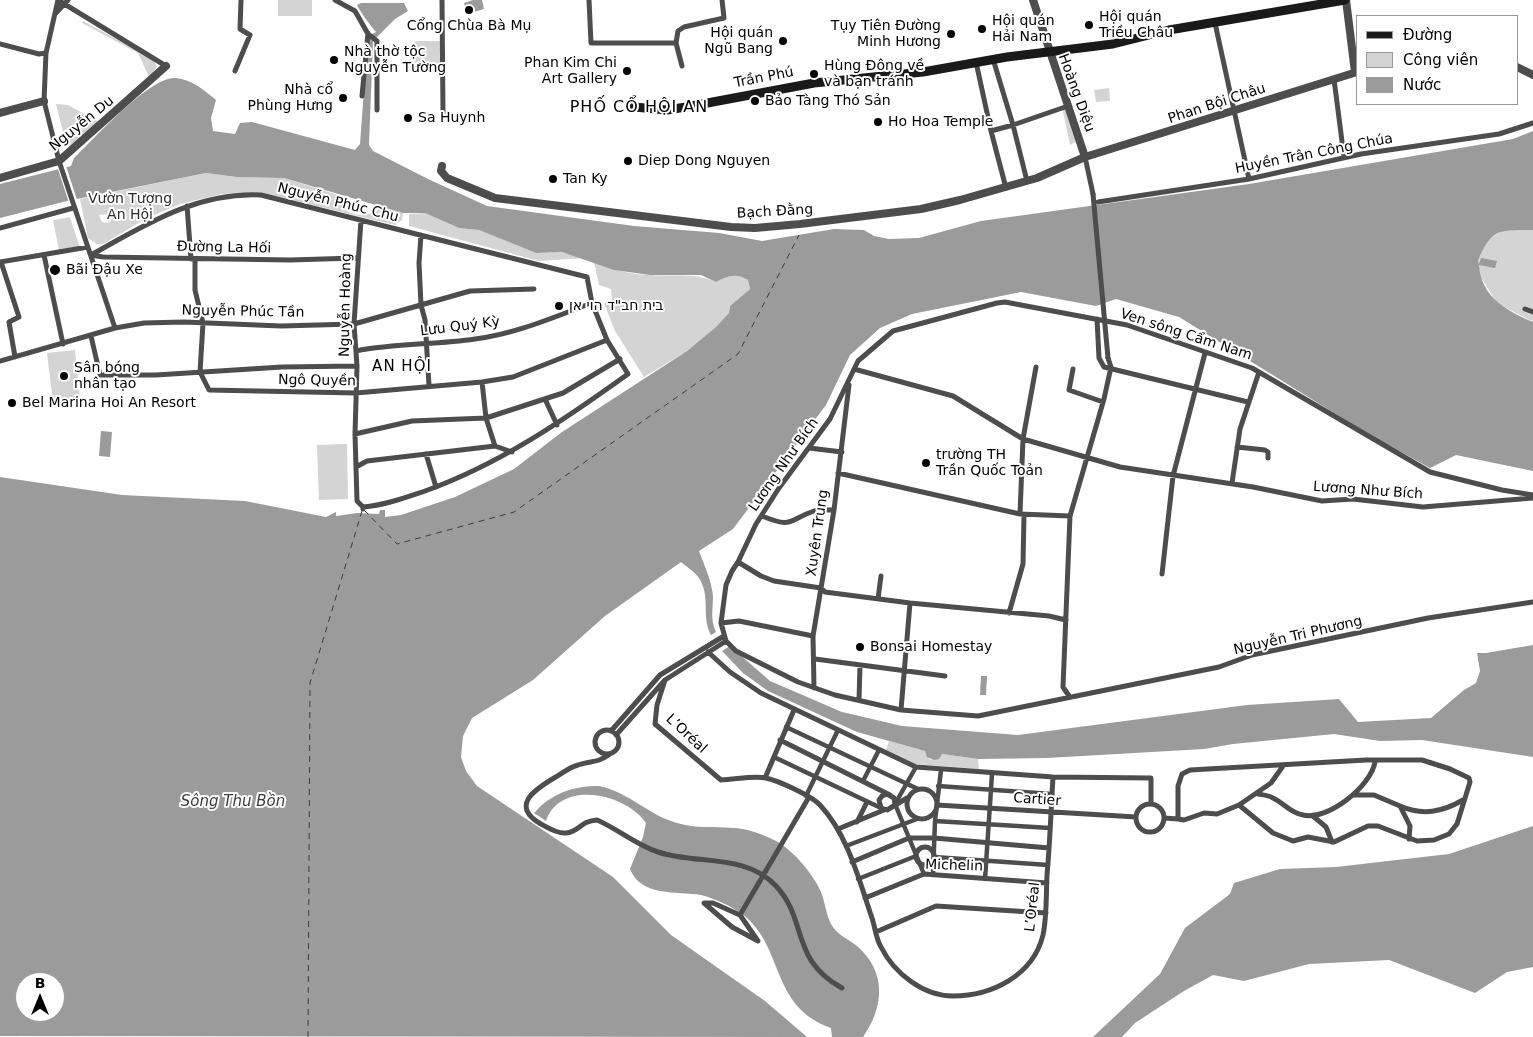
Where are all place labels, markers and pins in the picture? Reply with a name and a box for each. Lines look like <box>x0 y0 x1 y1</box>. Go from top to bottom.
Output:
marker: Cổng Chùa Bà Mụ <box>463 4 475 16</box>
place label: Hội quán Triều Châu <box>1099 9 1173 41</box>
place label: Hội quán Hải Nam <box>992 13 1055 46</box>
place label: Cổng Chùa Bà Mụ <box>407 18 531 34</box>
place label: Tụy Tiên Đường Minh Hương <box>831 18 941 50</box>
marker: Hội quán Triều Châu <box>1083 19 1095 31</box>
marker: Hội quán Hải Nam <box>976 23 988 35</box>
place label: Hội quán Ngũ Bang <box>704 25 773 58</box>
marker: Tụy Tiên Đường Minh Hương <box>945 28 957 40</box>
marker: Hội quán Ngũ Bang <box>777 35 789 47</box>
place label: Nhà thờ tộc Nguyễn Tường <box>344 44 446 76</box>
marker: Nhà thờ tộc Nguyễn Tường <box>328 54 340 66</box>
place label: Phan Kim Chi Art Gallery <box>524 55 617 88</box>
place label: Hùng Đông về và bạn tránh <box>824 58 924 90</box>
marker: Phan Kim Chi Art Gallery <box>621 65 633 77</box>
marker: Hùng Đông về và bạn tránh <box>808 68 820 80</box>
place label: Nhà cổ Phùng Hưng <box>247 82 333 114</box>
marker: Nhà cổ Phùng Hưng <box>337 92 349 104</box>
place label: Bảo Tàng Thó Sản <box>765 93 891 109</box>
marker: Bảo Tàng Thó Sản <box>749 95 761 107</box>
place label: Sa Huynh <box>418 110 485 126</box>
marker: Sa Huynh <box>402 112 414 124</box>
place label: Ho Hoa Temple <box>888 114 993 130</box>
marker: Ho Hoa Temple <box>872 116 884 128</box>
place label: Diep Dong Nguyen <box>638 153 770 169</box>
marker: Diep Dong Nguyen <box>622 155 634 167</box>
place label: Tan Ky <box>563 171 608 187</box>
marker: Tan Ky <box>547 173 559 185</box>
place label: Bãi Đậu Xe <box>66 262 143 278</box>
marker: Bãi Đậu Xe <box>48 263 62 277</box>
place label: בית חב"ד הוי אן <box>569 298 663 314</box>
marker: בית חב"ד הוי אן <box>553 300 565 312</box>
place label: Sân bóng nhân tạo <box>74 360 140 392</box>
marker: Sân bóng nhân tạo <box>58 370 70 382</box>
place label: Bel Marina Hoi An Resort <box>22 395 196 411</box>
marker: Bel Marina Hoi An Resort <box>6 397 18 409</box>
place label: trường TH Trần Quốc Toản <box>936 447 1043 480</box>
marker: trường TH Trần Quốc Toản <box>920 457 932 469</box>
place label: Bonsai Homestay <box>870 639 992 655</box>
marker: Bonsai Homestay <box>854 641 866 653</box>

